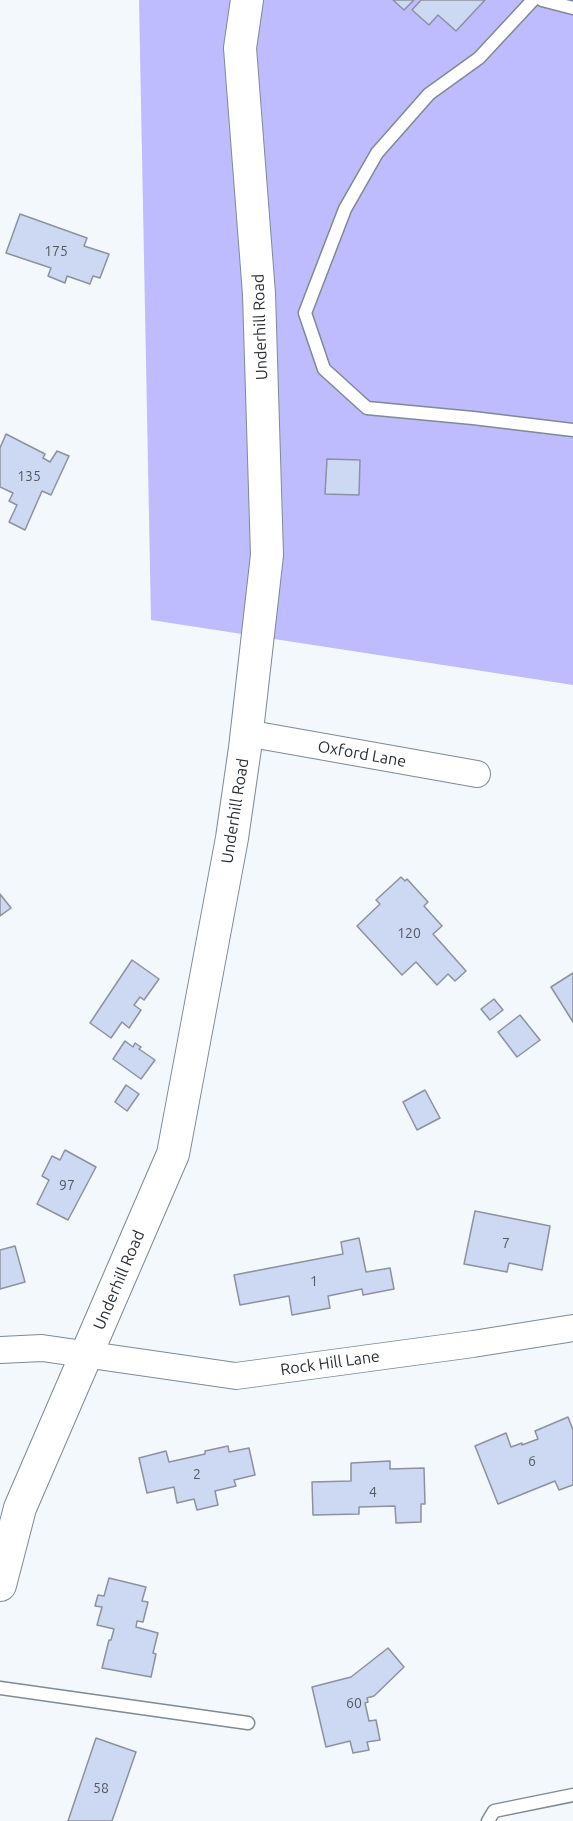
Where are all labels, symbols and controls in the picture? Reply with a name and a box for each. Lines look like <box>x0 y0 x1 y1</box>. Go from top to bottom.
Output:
house number: 175 <box>44 243 68 259</box>
street label: Underhill Road <box>249 274 271 380</box>
house number: 135 <box>17 468 41 484</box>
street label: Oxford Lane <box>316 737 408 771</box>
street label: Underhill Road <box>217 757 253 865</box>
house number: 120 <box>397 925 421 941</box>
house number: 97 <box>59 1177 75 1193</box>
street label: Underhill Road <box>89 1227 149 1333</box>
house number: 7 <box>502 1235 510 1251</box>
house number: 1 <box>310 1273 318 1289</box>
street label: Rock Hill Lane <box>279 1347 381 1379</box>
house number: 6 <box>528 1453 536 1469</box>
house number: 2 <box>193 1466 201 1482</box>
house number: 4 <box>369 1484 377 1500</box>
house number: 60 <box>346 1695 362 1711</box>
house number: 58 <box>93 1780 109 1796</box>

